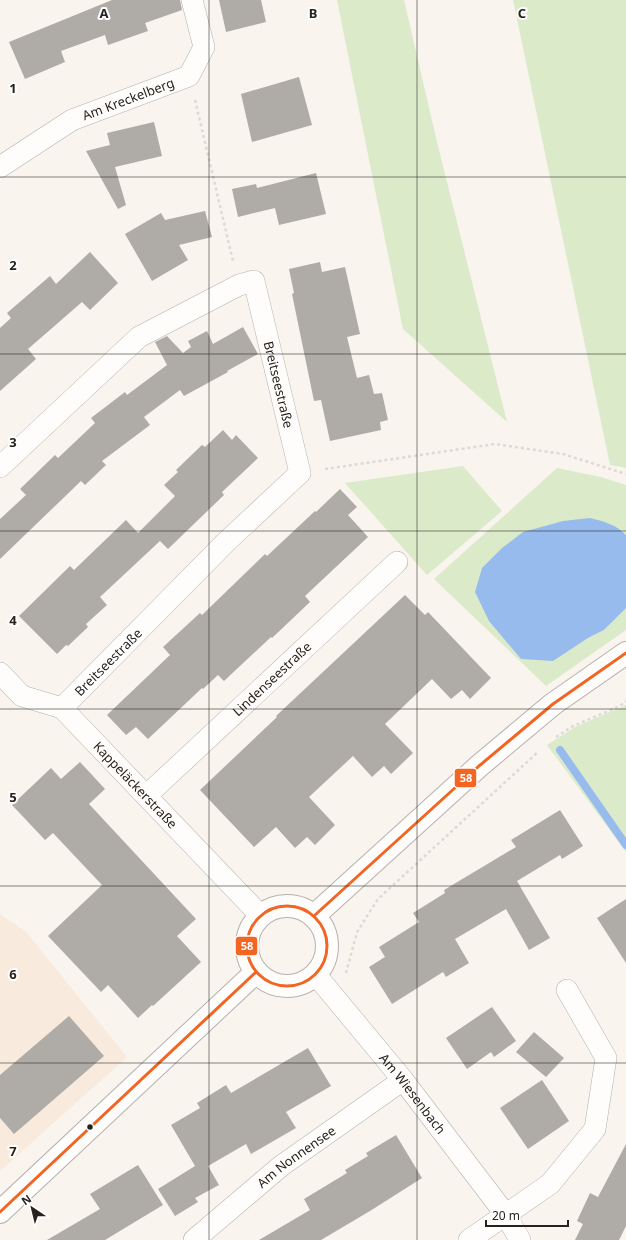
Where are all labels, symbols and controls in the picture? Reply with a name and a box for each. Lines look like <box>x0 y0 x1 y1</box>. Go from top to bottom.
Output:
text: A <box>100 4 109 22</box>
text: B <box>309 4 317 22</box>
text: C <box>518 4 526 22</box>
street label: Am Kreckelberg <box>80 73 177 124</box>
text: 1 <box>9 79 17 97</box>
text: 2 <box>9 256 17 274</box>
street label: Breitseestraße <box>260 339 298 430</box>
text: 3 <box>9 433 17 451</box>
text: 4 <box>9 611 17 629</box>
street label: Breitseestraße <box>70 624 146 700</box>
street label: Lindenseestraße <box>229 638 315 720</box>
street label: Kappeläckerstraße <box>90 737 182 832</box>
line badge: 58 <box>454 768 477 788</box>
text: 58 <box>460 770 472 785</box>
text: 5 <box>9 788 17 806</box>
line badge: 58 <box>235 936 258 956</box>
text: 58 <box>241 938 253 953</box>
text: 6 <box>9 965 17 983</box>
street label: Am Wiesenbach <box>375 1049 450 1138</box>
street label: Am Nonnensee <box>253 1121 339 1192</box>
unlabelled marker <box>85 1122 95 1132</box>
text: 7 <box>9 1142 17 1160</box>
north arrow <box>12 1188 52 1228</box>
text: N <box>18 1191 34 1208</box>
scale bar <box>486 1202 568 1228</box>
text: 20 m <box>492 1207 520 1224</box>

